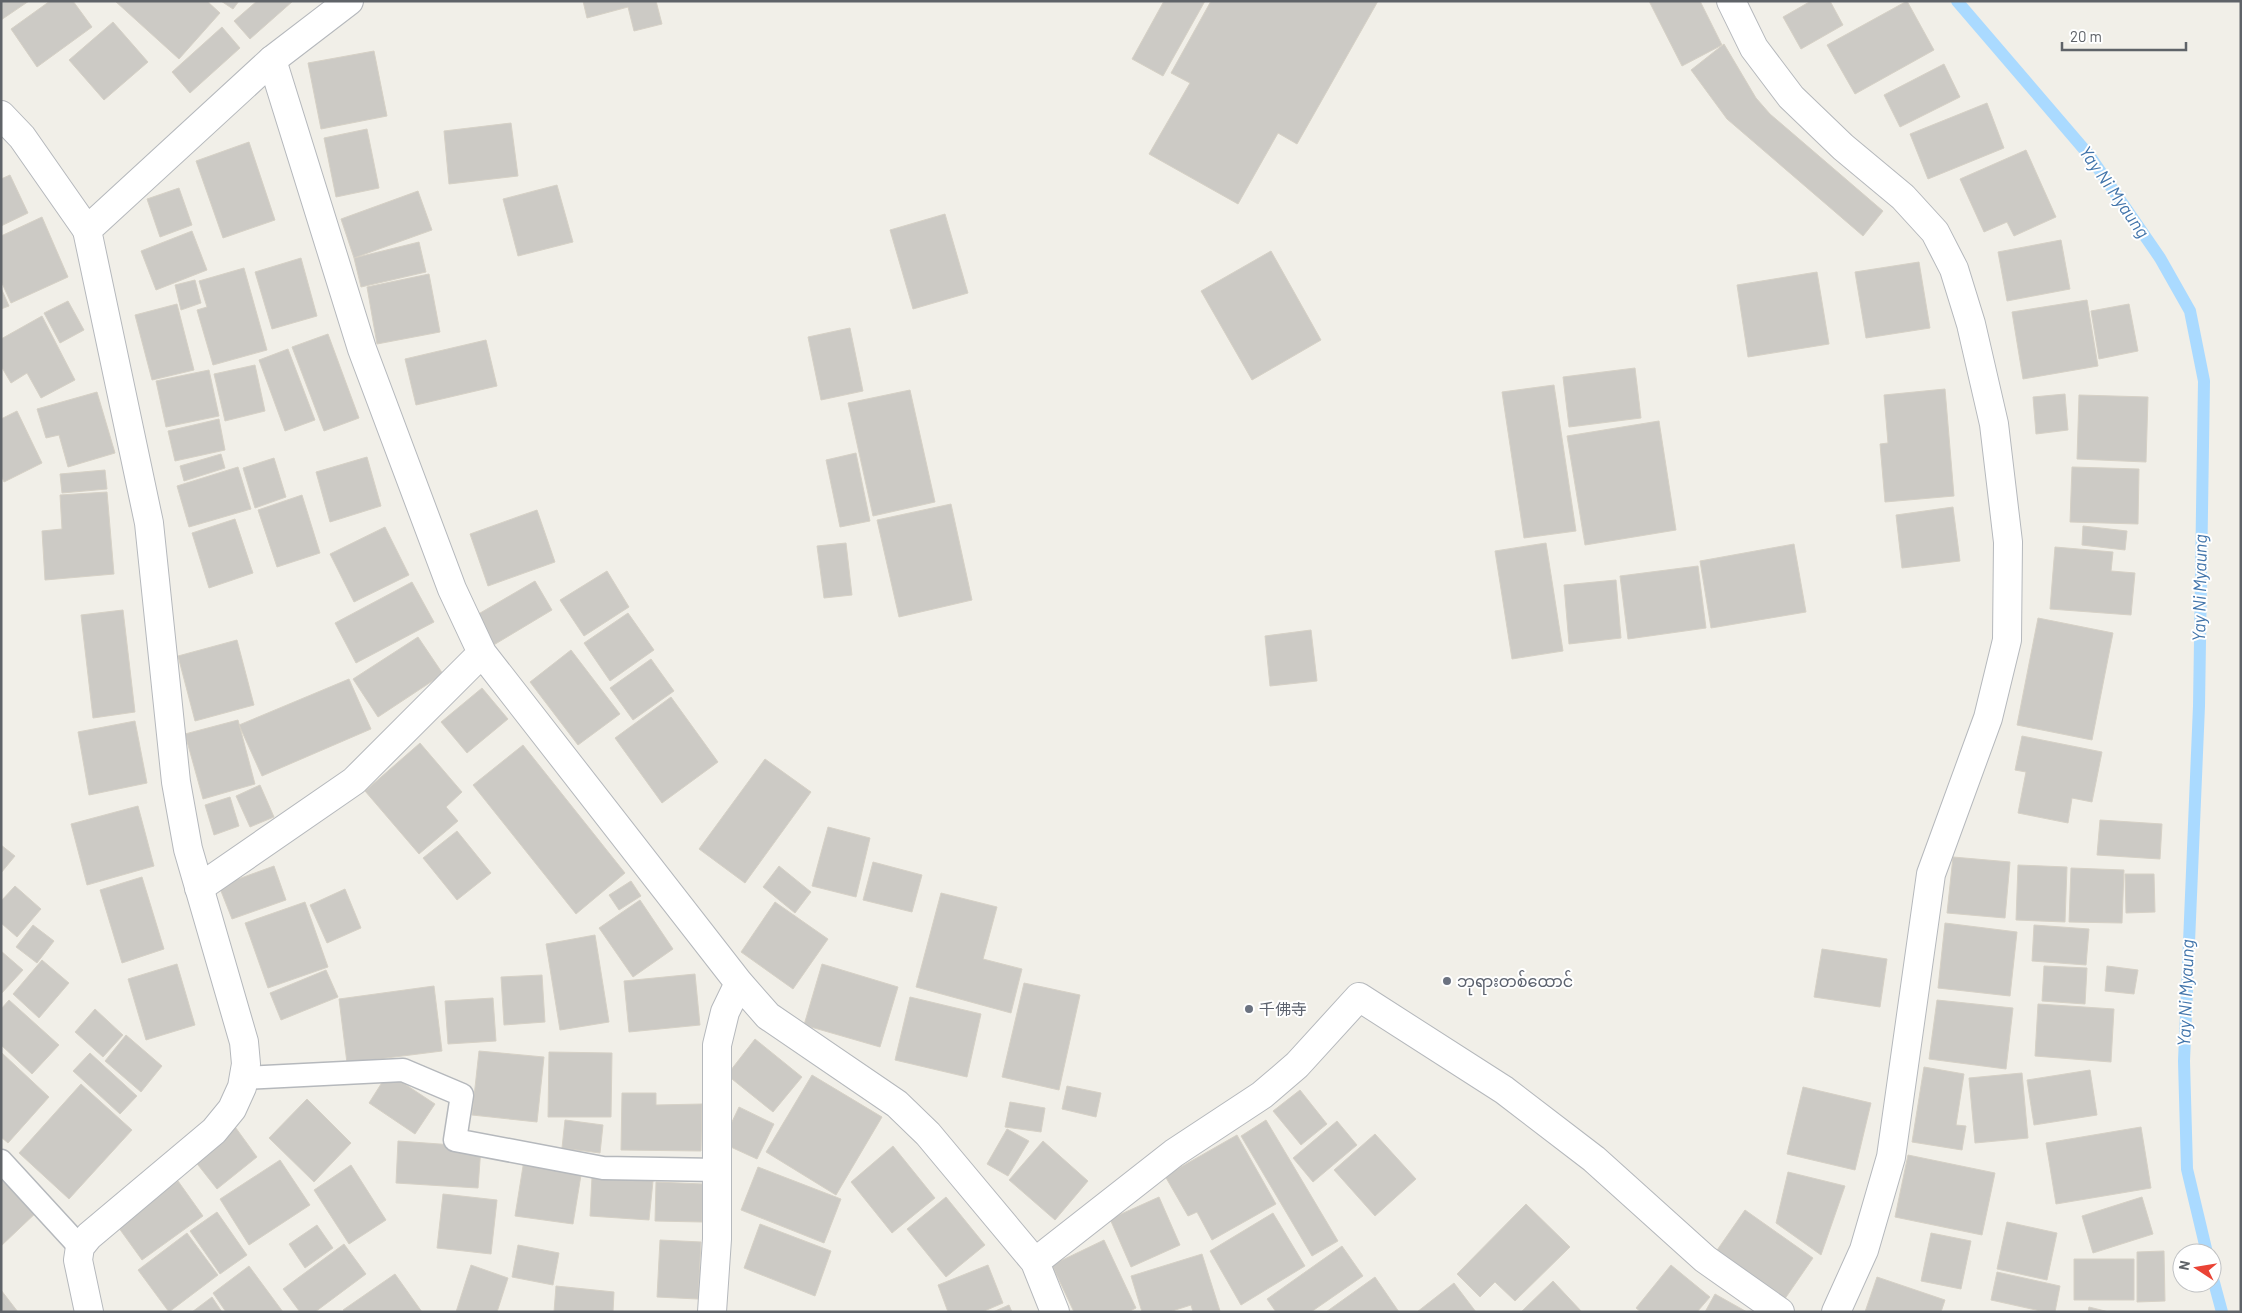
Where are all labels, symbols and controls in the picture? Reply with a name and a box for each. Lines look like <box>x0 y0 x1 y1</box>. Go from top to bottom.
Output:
scale bar <box>2062 20 2186 52</box>
text: 20 m <box>2070 27 2102 45</box>
water label: Yay Ni Myaung <box>2075 141 2155 242</box>
water label: Yay Ni Myaung <box>2187 534 2211 642</box>
water label: Yay Ni Myaung <box>2172 939 2198 1047</box>
place label: ဘုရားတစ်ထောင် <box>1457 970 1573 996</box>
marker: ဘုရားတစ်ထောင် <box>1441 975 1453 987</box>
place label: 千佛寺 <box>1259 999 1307 1018</box>
marker: 千佛寺 <box>1243 1003 1255 1015</box>
north arrow <box>2172 1243 2222 1293</box>
text: N <box>2175 1259 2193 1272</box>

